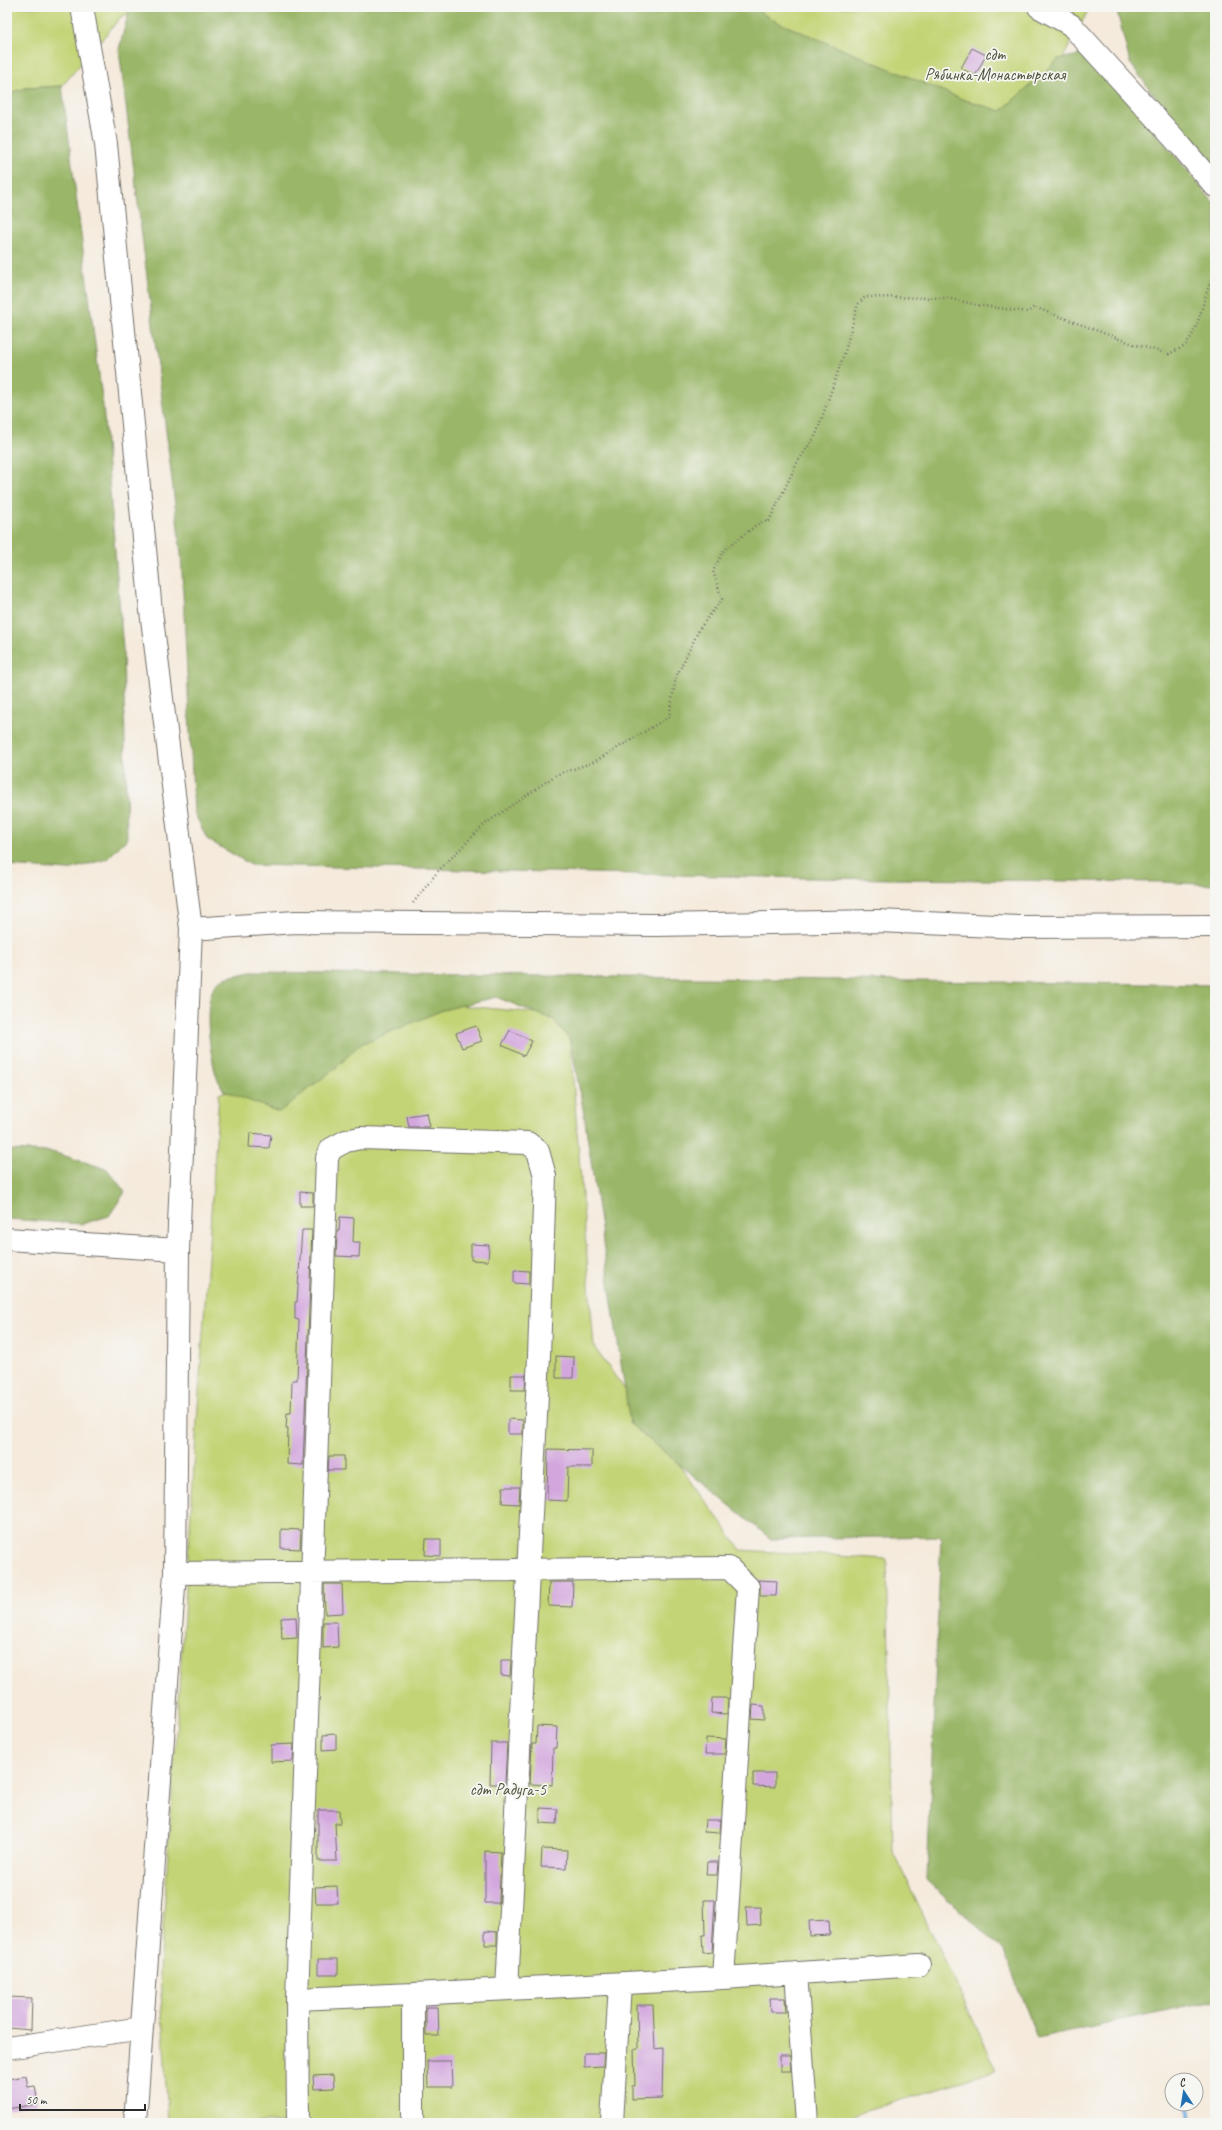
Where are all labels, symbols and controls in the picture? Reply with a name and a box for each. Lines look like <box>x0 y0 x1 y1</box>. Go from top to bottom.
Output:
park label: сдт Рябинка-Монастырская <box>925 44 1067 85</box>
park label: сдт Радуга-5 <box>470 1779 548 1800</box>
north arrow <box>1164 2072 1204 2112</box>
text: С <box>1178 2074 1188 2090</box>
scale bar <box>20 2086 145 2112</box>
text: 50 m <box>26 2092 48 2108</box>

